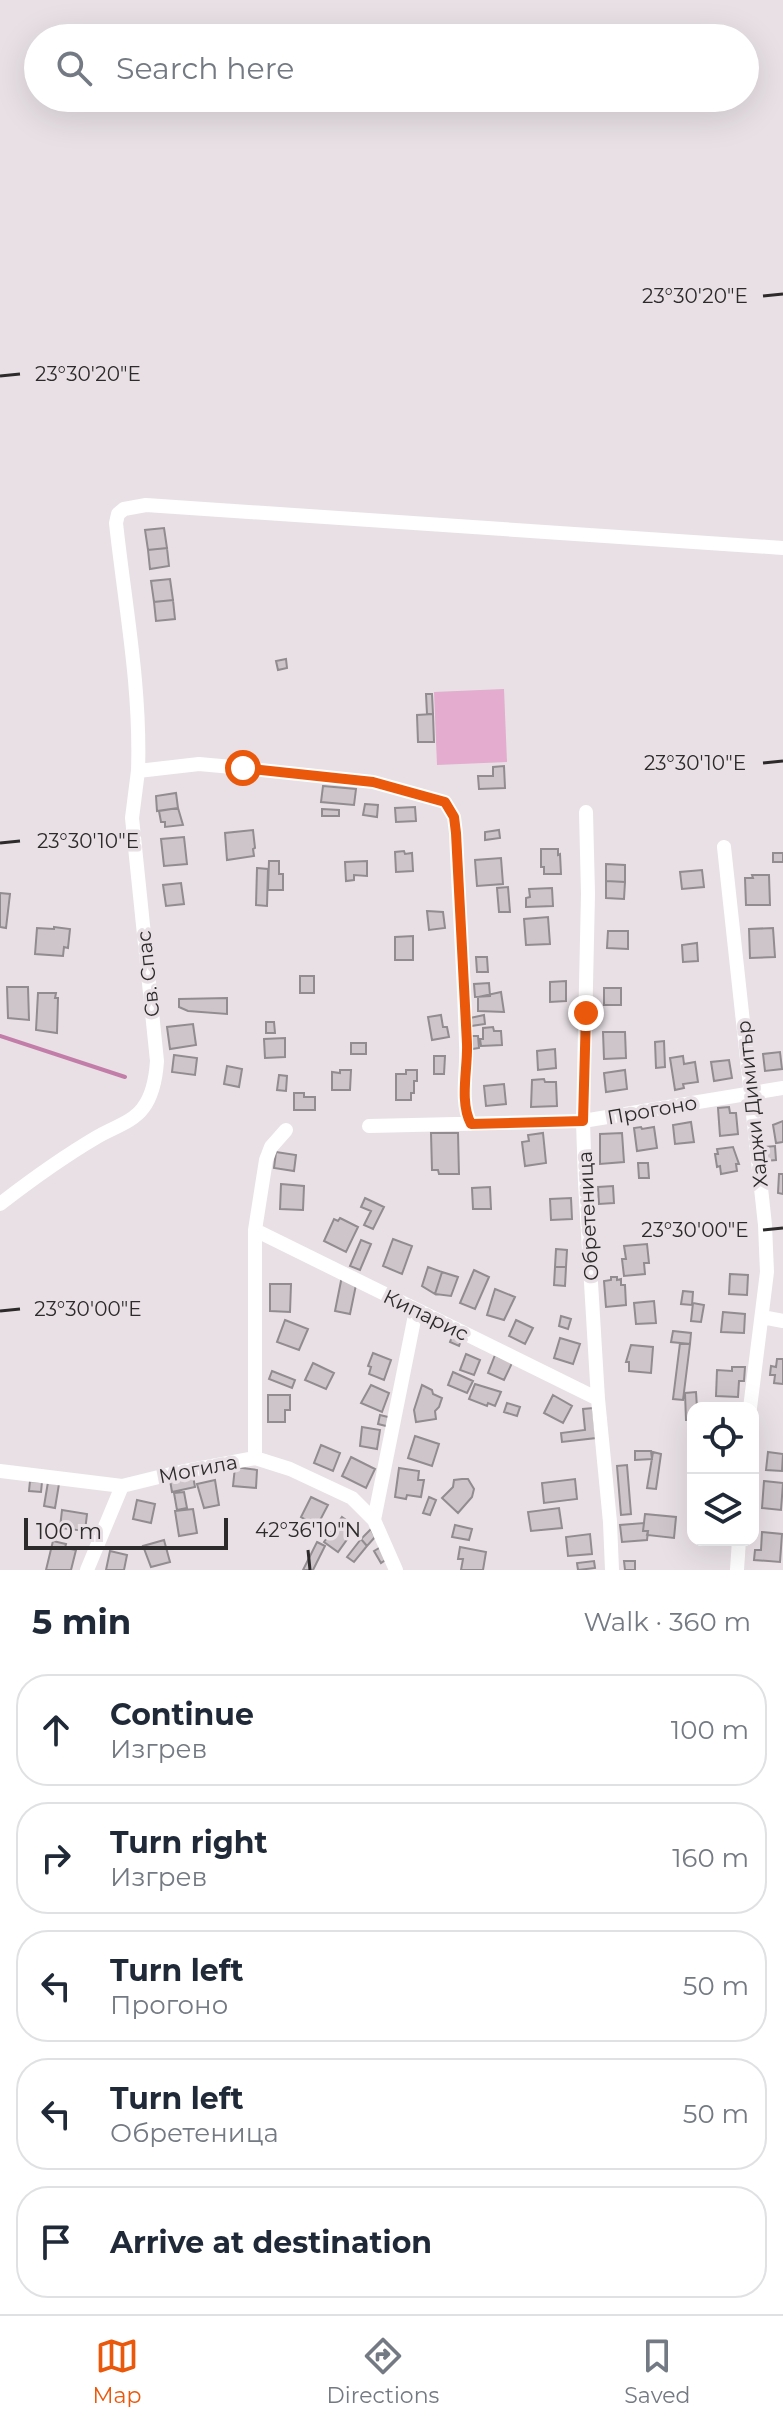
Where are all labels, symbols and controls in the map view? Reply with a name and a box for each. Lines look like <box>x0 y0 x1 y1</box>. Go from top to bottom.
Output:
search box <box>24 24 759 112</box>
icon: search <box>52 46 96 90</box>
text: Search here <box>116 50 294 87</box>
text: 23°30'20"E <box>642 284 748 308</box>
text: 23°30'20"E <box>35 362 141 386</box>
route start <box>225 750 261 786</box>
text: 23°30'10"E <box>644 751 746 775</box>
text: 23°30'10"E <box>37 829 139 853</box>
street label: Св. Спас <box>132 930 164 1018</box>
route end <box>568 995 604 1031</box>
street label: Хаджи Димитър <box>731 1019 773 1189</box>
street label: Прогоно <box>605 1090 699 1130</box>
street label: Обретеница <box>573 1151 603 1281</box>
text: 23°30'00"E <box>641 1218 749 1242</box>
street label: Кипарис <box>380 1284 472 1346</box>
text: 23°30'00"E <box>34 1297 142 1321</box>
map controls <box>687 1402 759 1546</box>
button: locate <box>687 1402 759 1474</box>
street label: Могила <box>157 1450 239 1488</box>
button: layers <box>687 1474 759 1546</box>
scale bar <box>24 1514 228 1550</box>
text: 100 m <box>36 1518 102 1545</box>
text: 42°36'10"N <box>255 1518 361 1542</box>
text: 5 min <box>32 1601 131 1643</box>
text: Walk · 360 m <box>583 1606 751 1638</box>
text: Continue <box>110 1696 254 1733</box>
icon: ahead <box>34 1708 78 1752</box>
text: 100 m <box>671 1714 749 1746</box>
text: Изгрев <box>110 1733 207 1765</box>
text: Turn right <box>110 1824 267 1861</box>
icon: right <box>34 1836 78 1880</box>
text: 160 m <box>672 1842 749 1874</box>
text: Изгрев <box>110 1861 207 1893</box>
text: Turn left <box>110 1952 243 1989</box>
icon: left <box>34 1964 78 2008</box>
text: 50 m <box>683 1970 749 2002</box>
text: Прогоно <box>110 1989 228 2021</box>
text: Turn left <box>110 2080 243 2117</box>
icon: left <box>34 2092 78 2136</box>
text: 50 m <box>683 2098 749 2130</box>
text: Обретеница <box>110 2117 279 2149</box>
icon: arrive <box>34 2220 78 2264</box>
text: Arrive at destination <box>110 2224 432 2261</box>
tab: Map <box>93 2334 141 2409</box>
tab: Directions <box>327 2334 439 2409</box>
tab: Saved <box>624 2334 690 2409</box>

